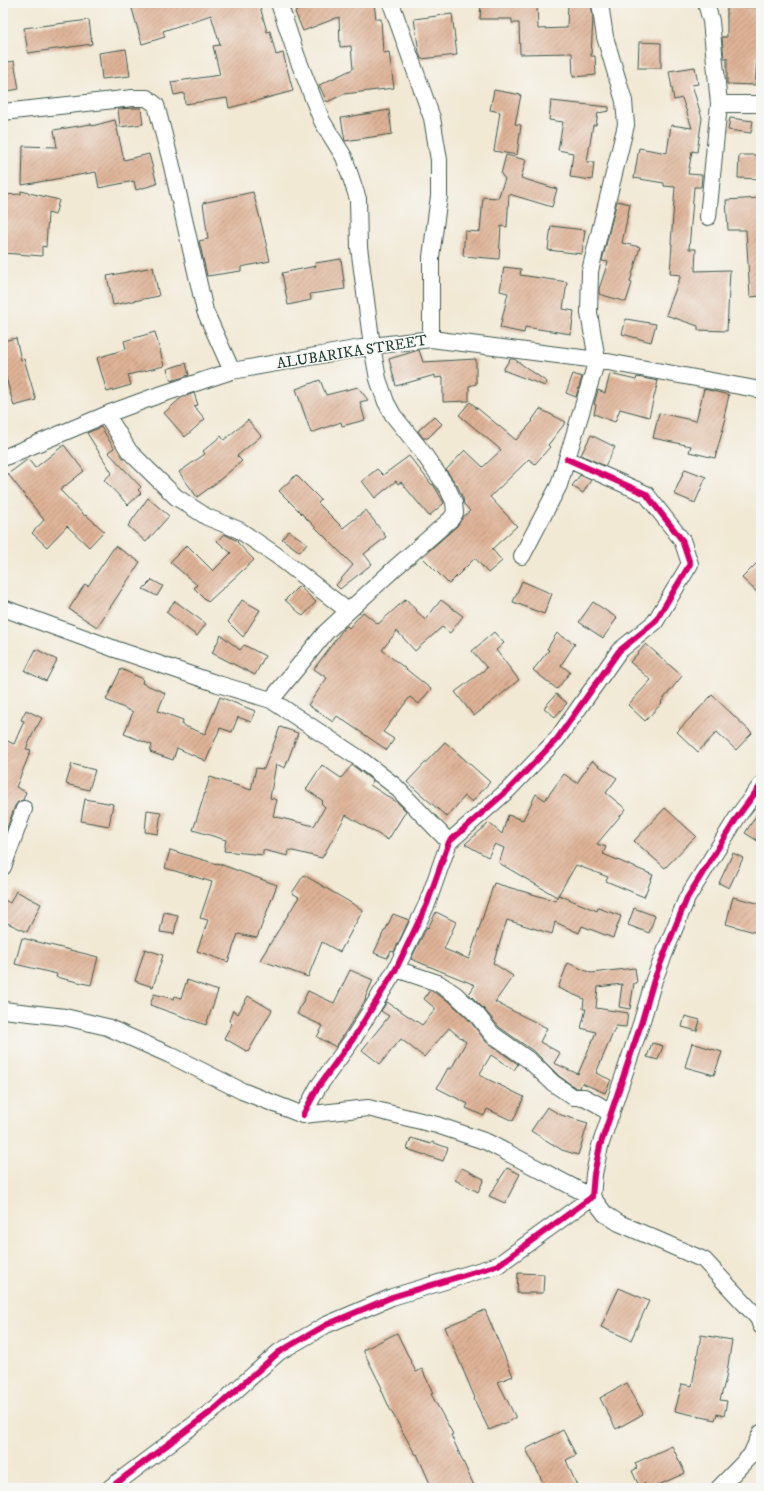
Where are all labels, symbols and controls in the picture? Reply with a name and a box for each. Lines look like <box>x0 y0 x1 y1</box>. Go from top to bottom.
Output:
street label: ALUBARIKA STREET <box>275 331 429 373</box>

